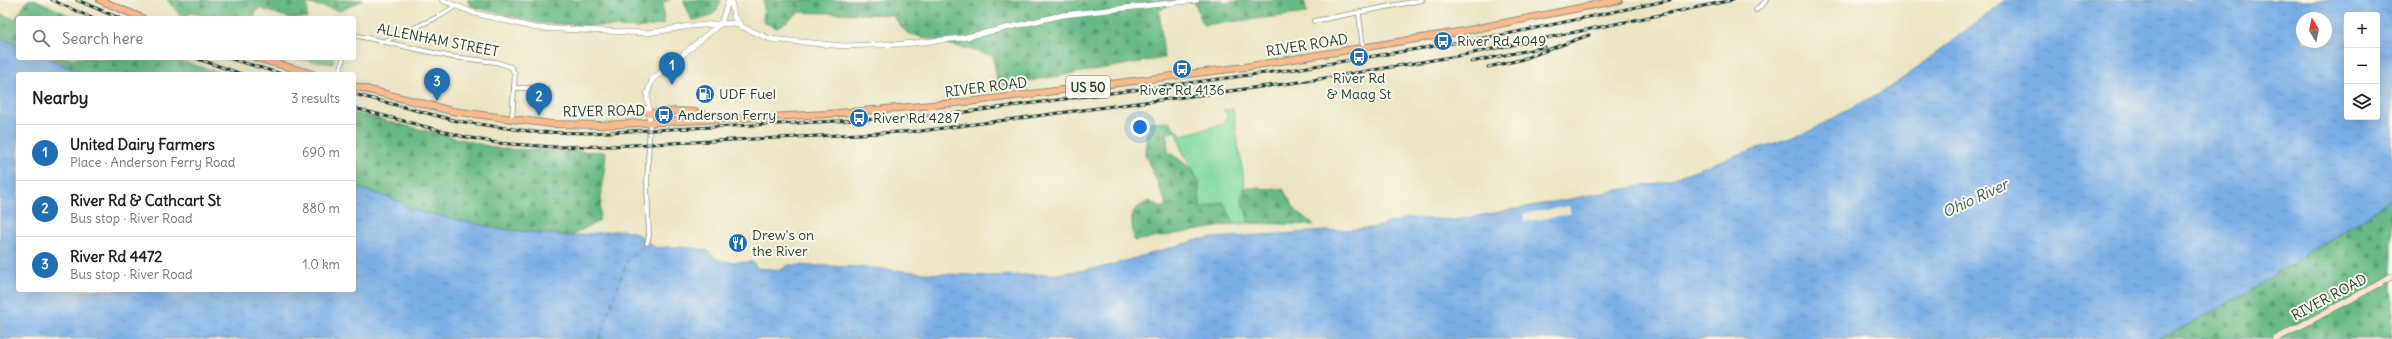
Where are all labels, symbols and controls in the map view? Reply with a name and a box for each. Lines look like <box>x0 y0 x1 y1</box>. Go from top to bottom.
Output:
north arrow <box>2296 12 2332 48</box>
map controls <box>2344 12 2380 120</box>
button: + <box>2344 12 2380 48</box>
search box <box>16 16 356 60</box>
street label: ALLENHAM STREET <box>376 19 500 61</box>
icon: search <box>30 27 52 49</box>
text: Search here <box>62 29 143 48</box>
street label: RIVER ROAD <box>1265 30 1349 60</box>
bus stop icon: River Rd 4049 <box>1432 30 1454 52</box>
place label: River Rd 4049 <box>1457 32 1546 50</box>
bus stop icon: River Rd & Maag St <box>1348 46 1370 68</box>
button: − <box>2344 48 2380 84</box>
pin: 1 <box>659 52 685 85</box>
bus stop icon: River Rd 4136 <box>1171 58 1193 80</box>
pin: 3 <box>424 68 450 101</box>
place label: River Rd & Maag St <box>1327 69 1392 103</box>
street label: RIVER ROAD <box>944 73 1028 101</box>
road number: US 50 <box>1066 76 1110 98</box>
place label: River Rd 4136 <box>1139 81 1225 99</box>
pin: 2 <box>526 83 552 116</box>
fuel station icon: UDF Fuel <box>694 83 716 105</box>
button: layers <box>2344 84 2380 120</box>
place label: UDF Fuel <box>719 85 776 103</box>
text: Nearby <box>32 87 88 109</box>
text: 3 results <box>291 90 340 107</box>
street label: RIVER ROAD <box>562 101 646 121</box>
bus stop icon: Anderson Ferry <box>653 104 675 126</box>
place label: Anderson Ferry <box>678 106 776 124</box>
bus stop icon: River Rd 4287 <box>848 107 870 129</box>
place label: River Rd 4287 <box>873 109 960 127</box>
your location <box>1130 117 1150 137</box>
text: United Dairy Farmers <box>70 135 215 154</box>
text: 1 <box>42 144 48 161</box>
text: 690 m <box>302 144 340 161</box>
text: Place · Anderson Ferry Road <box>70 154 235 171</box>
water label: Ohio River <box>1939 174 2012 221</box>
text: River Rd & Cathcart St <box>70 191 221 210</box>
text: 2 <box>41 200 49 217</box>
text: 880 m <box>302 200 340 217</box>
text: Bus stop · River Road <box>70 210 193 227</box>
place label: Drew's on the River <box>752 226 814 260</box>
restaurant icon: Drew's on the River <box>727 232 749 254</box>
text: River Rd 4472 <box>70 247 163 266</box>
text: 3 <box>41 256 49 273</box>
text: 1.0 km <box>302 256 340 273</box>
text: Bus stop · River Road <box>70 266 193 283</box>
street label: RIVER ROAD <box>2288 270 2370 324</box>

